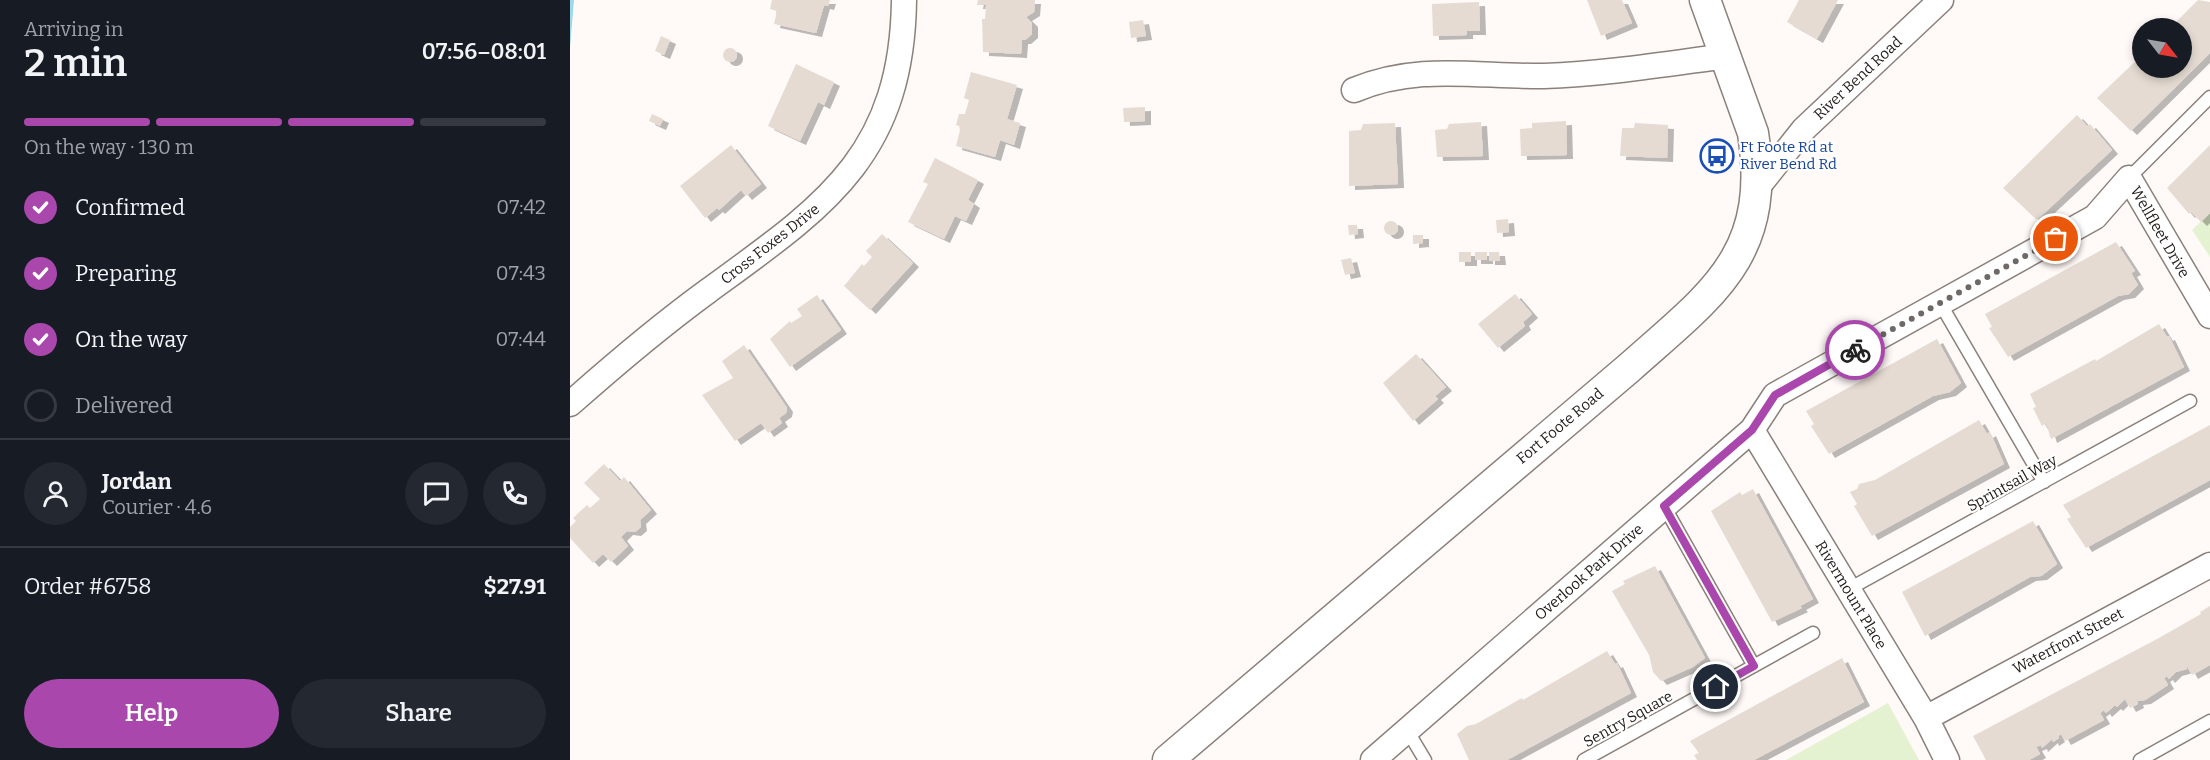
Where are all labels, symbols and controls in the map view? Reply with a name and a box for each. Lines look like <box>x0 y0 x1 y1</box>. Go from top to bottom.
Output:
text: Arriving in <box>24 17 123 41</box>
north arrow <box>2132 18 2192 78</box>
map controls <box>2132 18 2192 78</box>
street label: River Bend Road <box>1810 33 1906 123</box>
text: 07:56–08:01 <box>422 38 546 65</box>
text: 2 min <box>24 40 127 86</box>
text: On the way · 130 m <box>24 135 194 159</box>
bus stop icon: Ft Foote Rd at River Bend Rd <box>1699 138 1735 174</box>
place label: Ft Foote Rd at River Bend Rd <box>1740 138 1837 173</box>
street label: Wellfleet Drive <box>2127 183 2193 281</box>
icon: check <box>24 191 57 224</box>
text: Confirmed <box>75 194 185 221</box>
text: 07:42 <box>496 195 546 219</box>
street label: Cross Foxes Drive <box>717 200 823 288</box>
pin <box>2030 213 2081 264</box>
icon: bag <box>2039 222 2072 255</box>
icon: check <box>24 257 57 290</box>
text: Preparing <box>75 260 177 287</box>
text: 07:43 <box>496 261 546 285</box>
courier <box>1825 320 1885 380</box>
icon: check <box>24 323 57 356</box>
text: On the way <box>75 326 187 353</box>
text: 07:44 <box>495 327 546 351</box>
icon: bike <box>1839 334 1872 367</box>
street label: Fort Foote Road <box>1513 384 1607 468</box>
text: Delivered <box>75 392 173 419</box>
street label: Sprintsail Way <box>1964 451 2060 515</box>
button: person <box>24 462 87 525</box>
button: chat <box>405 462 468 525</box>
button: phone <box>483 462 546 525</box>
text: Jordan <box>102 468 172 495</box>
text: Courier · 4.6 <box>102 495 212 519</box>
street label: Overlook Park Drive <box>1531 520 1647 624</box>
street label: Rivermount Place <box>1812 538 1890 652</box>
text: Order #6758 <box>24 573 151 600</box>
text: $27.91 <box>483 573 546 600</box>
street label: Waterfront Street <box>2010 604 2127 678</box>
pin <box>1690 661 1741 712</box>
icon: home <box>1699 670 1732 703</box>
button: Help <box>24 679 279 748</box>
button: Share <box>291 679 546 748</box>
street label: Sentry Square <box>1580 687 1676 751</box>

